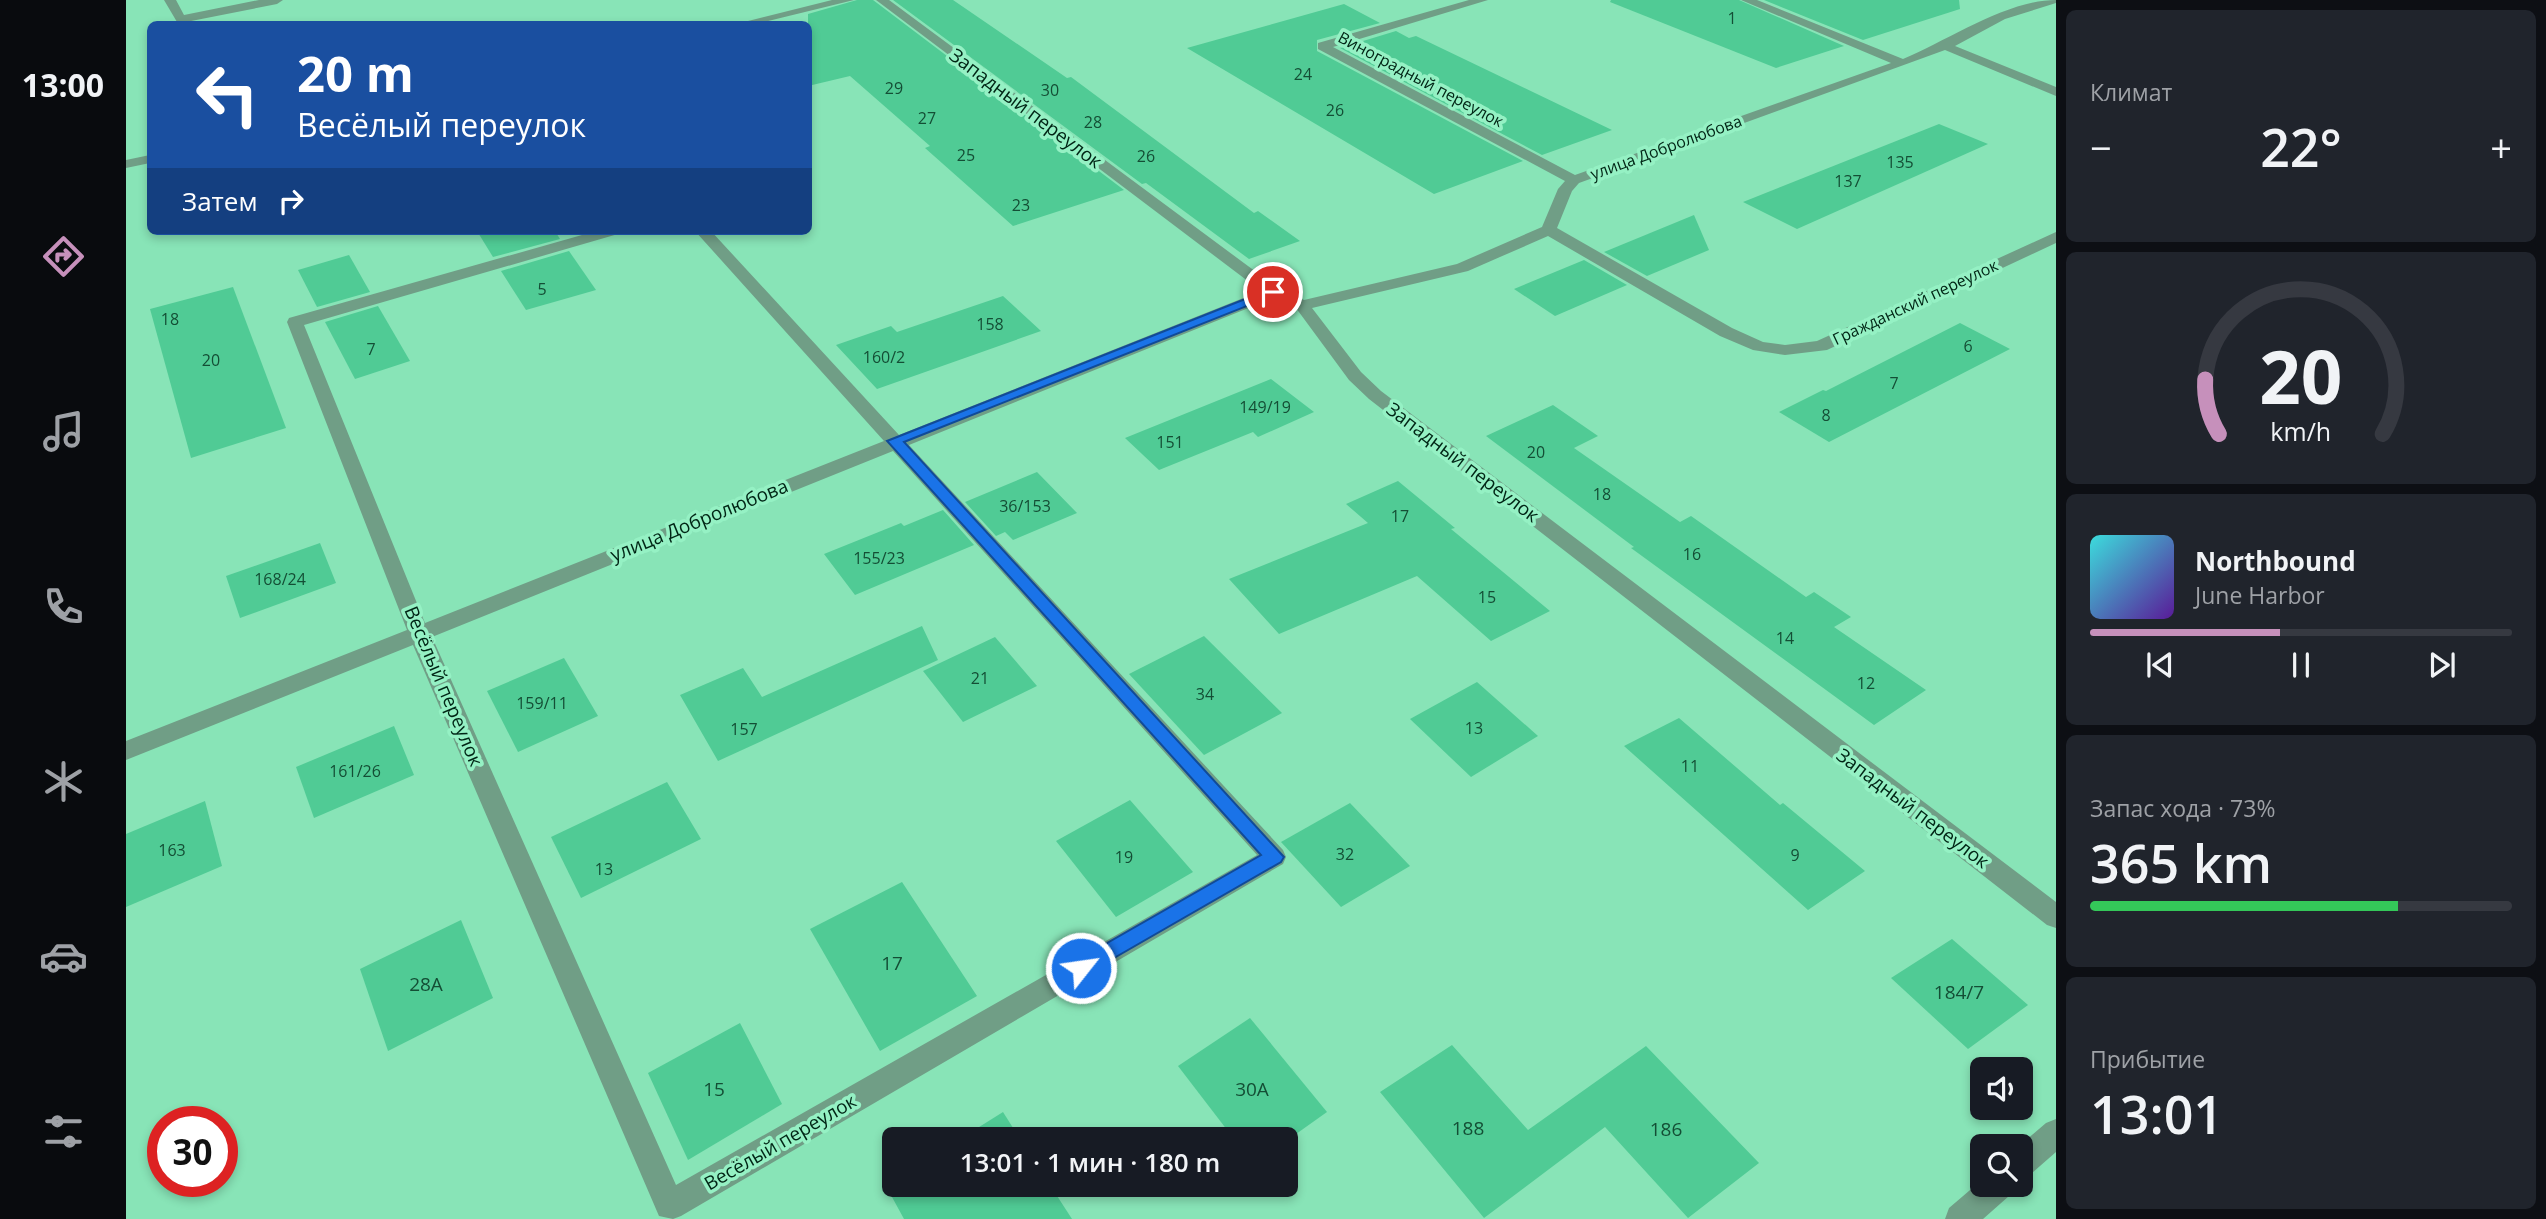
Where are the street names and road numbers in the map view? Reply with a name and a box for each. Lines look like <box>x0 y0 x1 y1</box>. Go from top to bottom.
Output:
street label: Виноградный переулок <box>1334 26 1508 132</box>
street label: Западный переулок <box>944 42 1108 174</box>
street label: улица Добролюбова <box>1587 109 1745 185</box>
street label: Гражданский переулок <box>1829 254 2002 350</box>
street label: Западный переулок <box>1381 396 1545 528</box>
street label: улица Добролюбова <box>606 472 792 568</box>
street label: Весёлый переулок <box>399 602 490 770</box>
street label: Западный переулок <box>1831 742 1995 874</box>
street label: Весёлый переулок <box>699 1088 861 1196</box>

